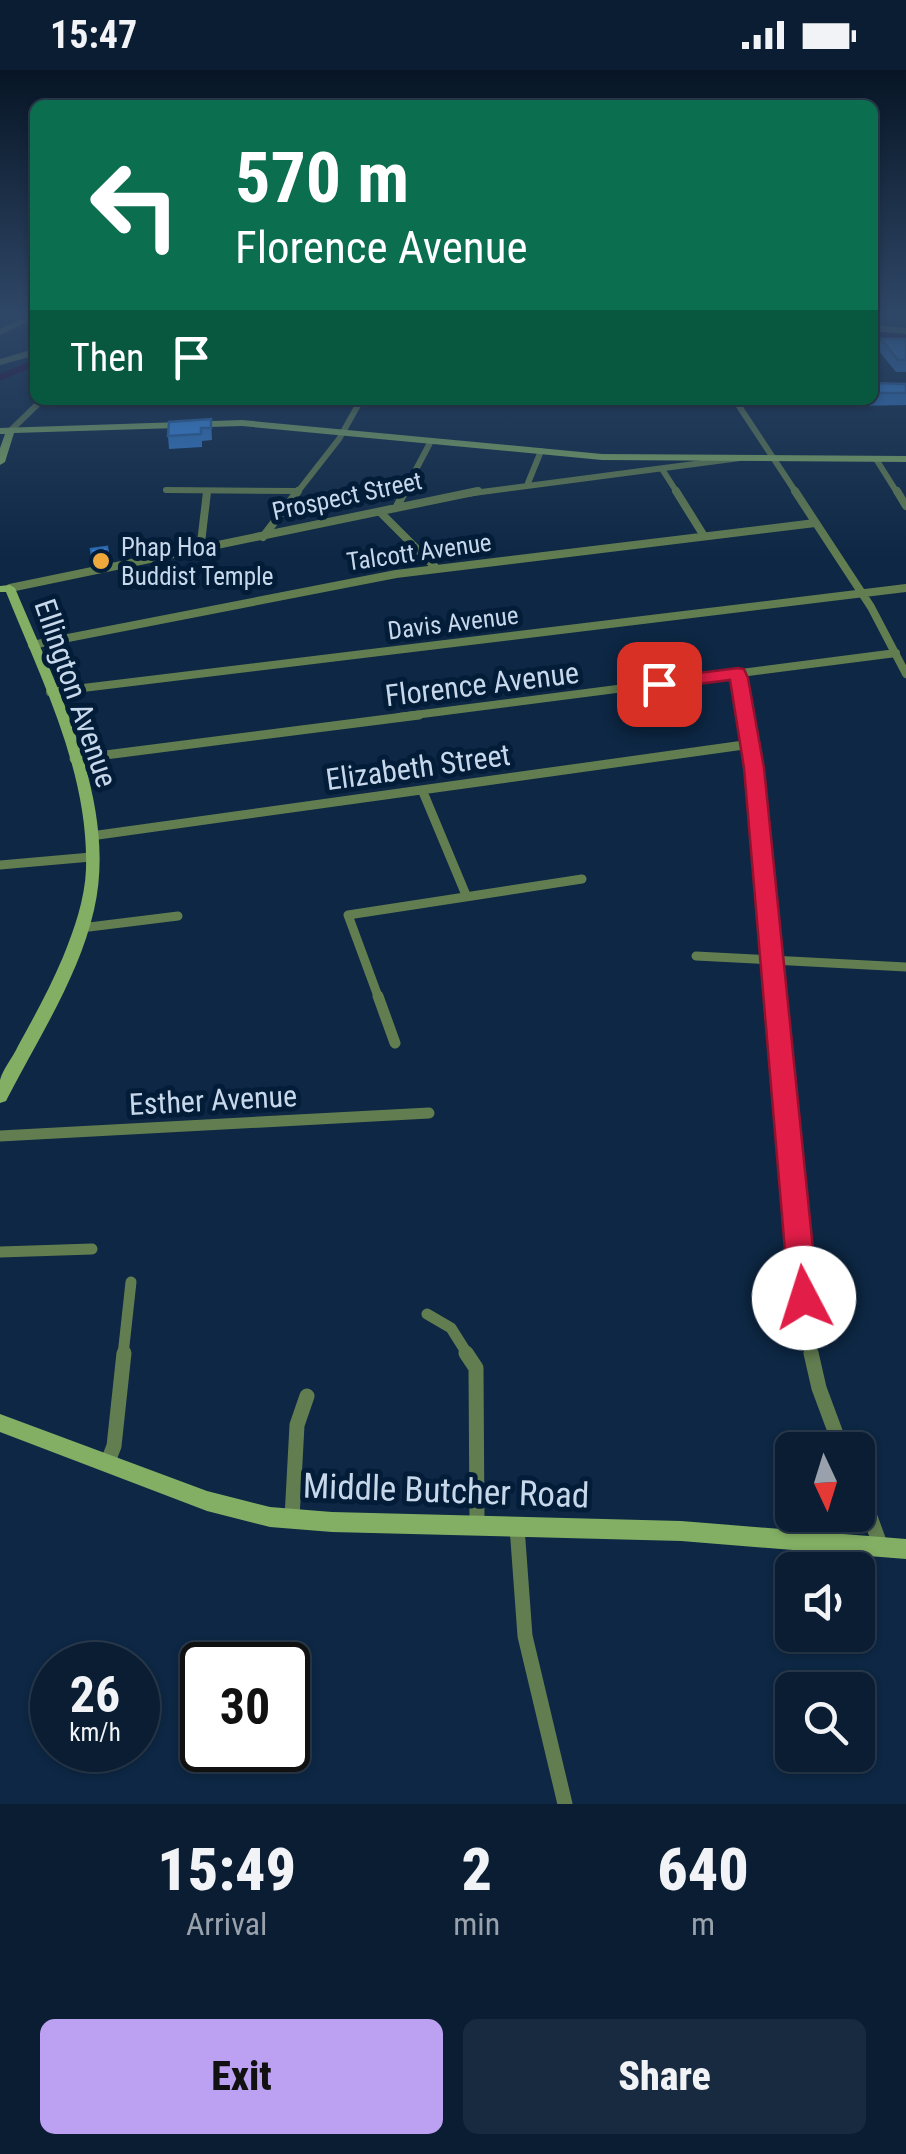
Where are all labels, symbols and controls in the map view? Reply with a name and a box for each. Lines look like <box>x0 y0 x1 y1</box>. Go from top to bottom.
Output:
text: 15:47 <box>50 13 137 57</box>
text: 570 m <box>235 137 409 219</box>
icon: left <box>70 140 200 270</box>
text: Florence Avenue <box>235 221 528 274</box>
icon: arrive <box>164 330 219 385</box>
text: Then <box>70 336 144 380</box>
street label: Prospect Street <box>269 466 425 526</box>
street label: Talcott Avenue <box>345 527 493 577</box>
place label: Phap Hoa Buddist Temple <box>121 533 273 591</box>
marker: Phap Hoa Buddist Temple <box>90 550 112 572</box>
street label: Ellington Avenue <box>27 594 125 792</box>
street label: Davis Avenue <box>386 601 520 645</box>
pin <box>617 642 702 727</box>
street label: Florence Avenue <box>383 655 581 713</box>
icon: arrive <box>632 657 687 712</box>
street label: Elizabeth Street <box>324 737 512 797</box>
street label: Esther Avenue <box>128 1078 298 1122</box>
position arrow <box>752 1246 856 1350</box>
north arrow <box>775 1432 875 1532</box>
map controls <box>775 1432 875 1772</box>
street label: Middle Butcher Road <box>302 1466 590 1516</box>
button: sound <box>775 1552 875 1652</box>
speed limit sign: 30 <box>180 1642 310 1772</box>
text: 26 <box>70 1666 120 1724</box>
button: search <box>775 1672 875 1772</box>
text: km/h <box>69 1718 121 1747</box>
text: 15:49 <box>157 1834 296 1905</box>
text: 2 <box>461 1834 492 1905</box>
text: 640 <box>657 1834 749 1905</box>
text: Arrival <box>186 1905 267 1943</box>
text: min <box>453 1905 500 1943</box>
text: m <box>691 1905 715 1943</box>
button: Exit <box>40 2019 443 2134</box>
button: Share <box>463 2019 866 2134</box>

